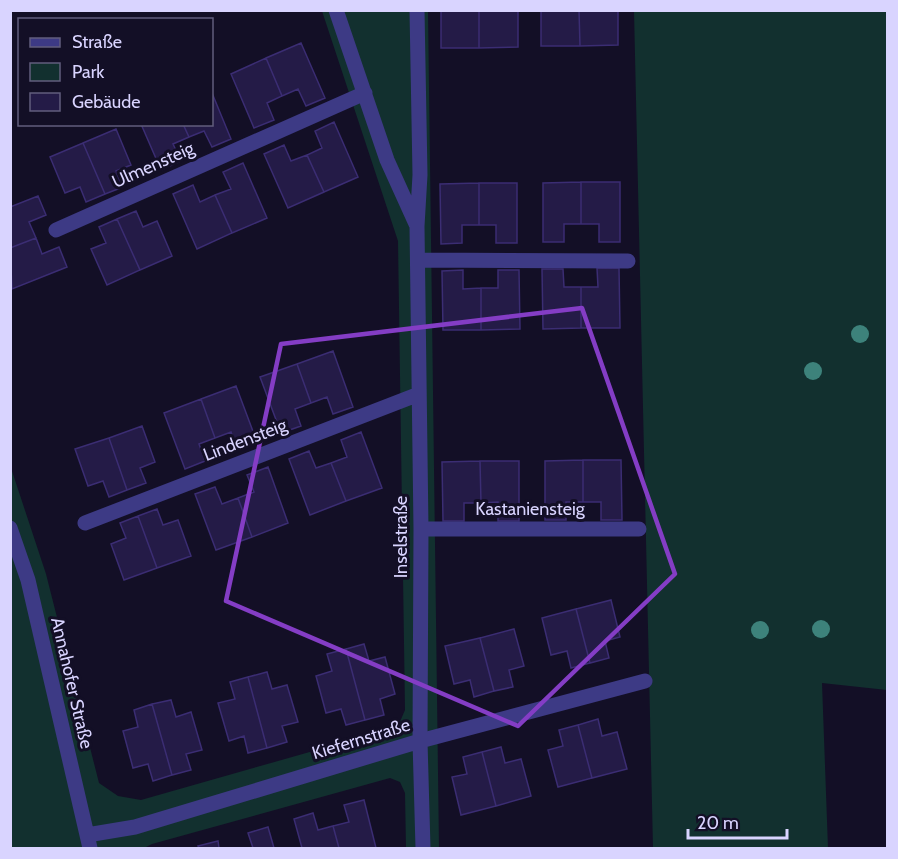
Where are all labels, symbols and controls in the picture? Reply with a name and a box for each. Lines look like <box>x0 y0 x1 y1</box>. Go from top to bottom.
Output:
legend <box>18 18 213 126</box>
text: Straße <box>72 31 122 53</box>
text: Park <box>72 61 105 83</box>
text: Gebäude <box>72 91 141 113</box>
street label: Ulmensteig <box>109 137 198 193</box>
street label: Lindensteig <box>200 414 291 466</box>
street label: Inselstraße <box>390 496 412 578</box>
street label: Kastaniensteig <box>475 498 586 520</box>
street label: Annahofer Straße <box>46 615 98 751</box>
street label: Kiefernstraße <box>309 714 413 764</box>
scale bar <box>688 802 787 840</box>
text: 20 m <box>697 812 739 834</box>

